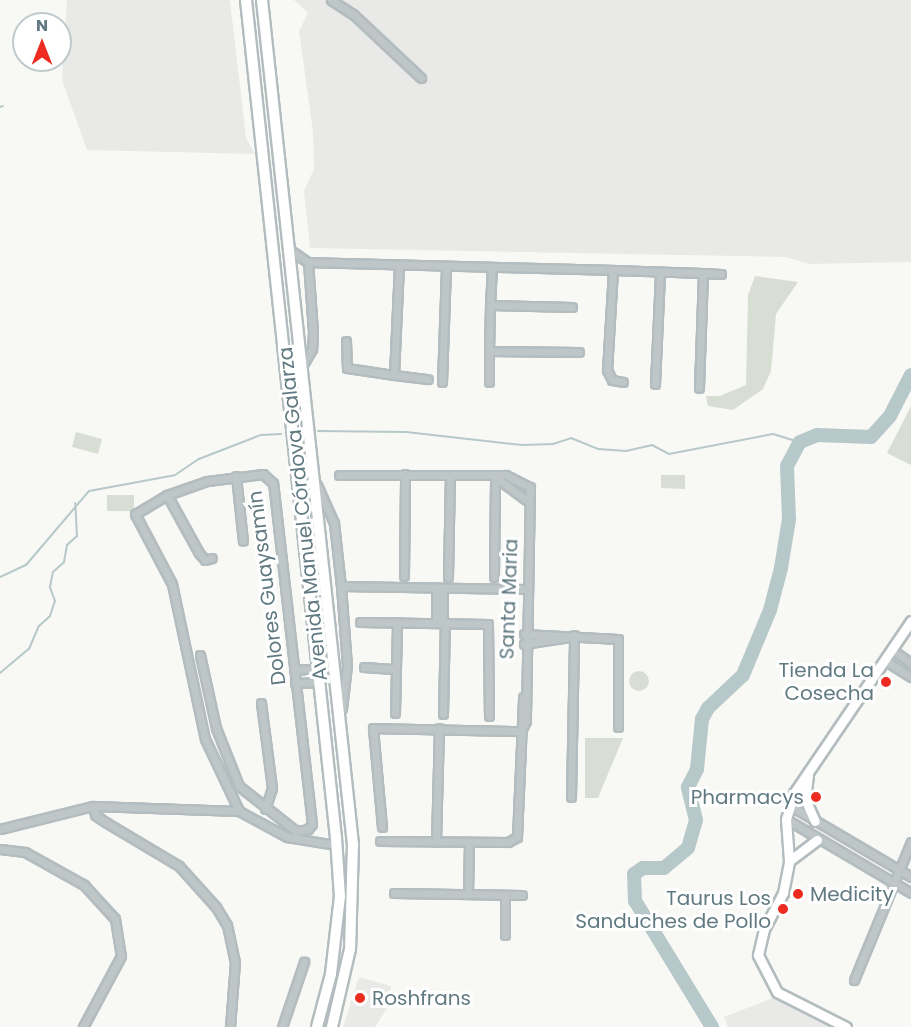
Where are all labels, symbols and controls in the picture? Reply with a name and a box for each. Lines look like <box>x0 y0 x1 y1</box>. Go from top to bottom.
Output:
north arrow <box>12 12 72 72</box>
text: N <box>36 14 48 37</box>
street label: Avenida Manuel Córdova Galarza <box>274 346 332 682</box>
street label: Dolores Guaysamín <box>243 489 291 687</box>
street label: Santa Maria <box>495 538 523 660</box>
place label: Tienda La Cosecha <box>779 658 874 705</box>
marker: Tienda La Cosecha <box>879 675 893 689</box>
place label: Pharmacys <box>691 785 804 809</box>
marker: Pharmacys <box>809 790 823 804</box>
place label: Medicity <box>810 882 894 906</box>
place label: Taurus Los Sanduches de Pollo <box>575 886 771 933</box>
marker: Medicity <box>791 887 805 901</box>
marker: Taurus Los Sanduches de Pollo <box>776 902 790 916</box>
place label: Roshfrans <box>372 986 471 1010</box>
marker: Roshfrans <box>353 991 367 1005</box>

